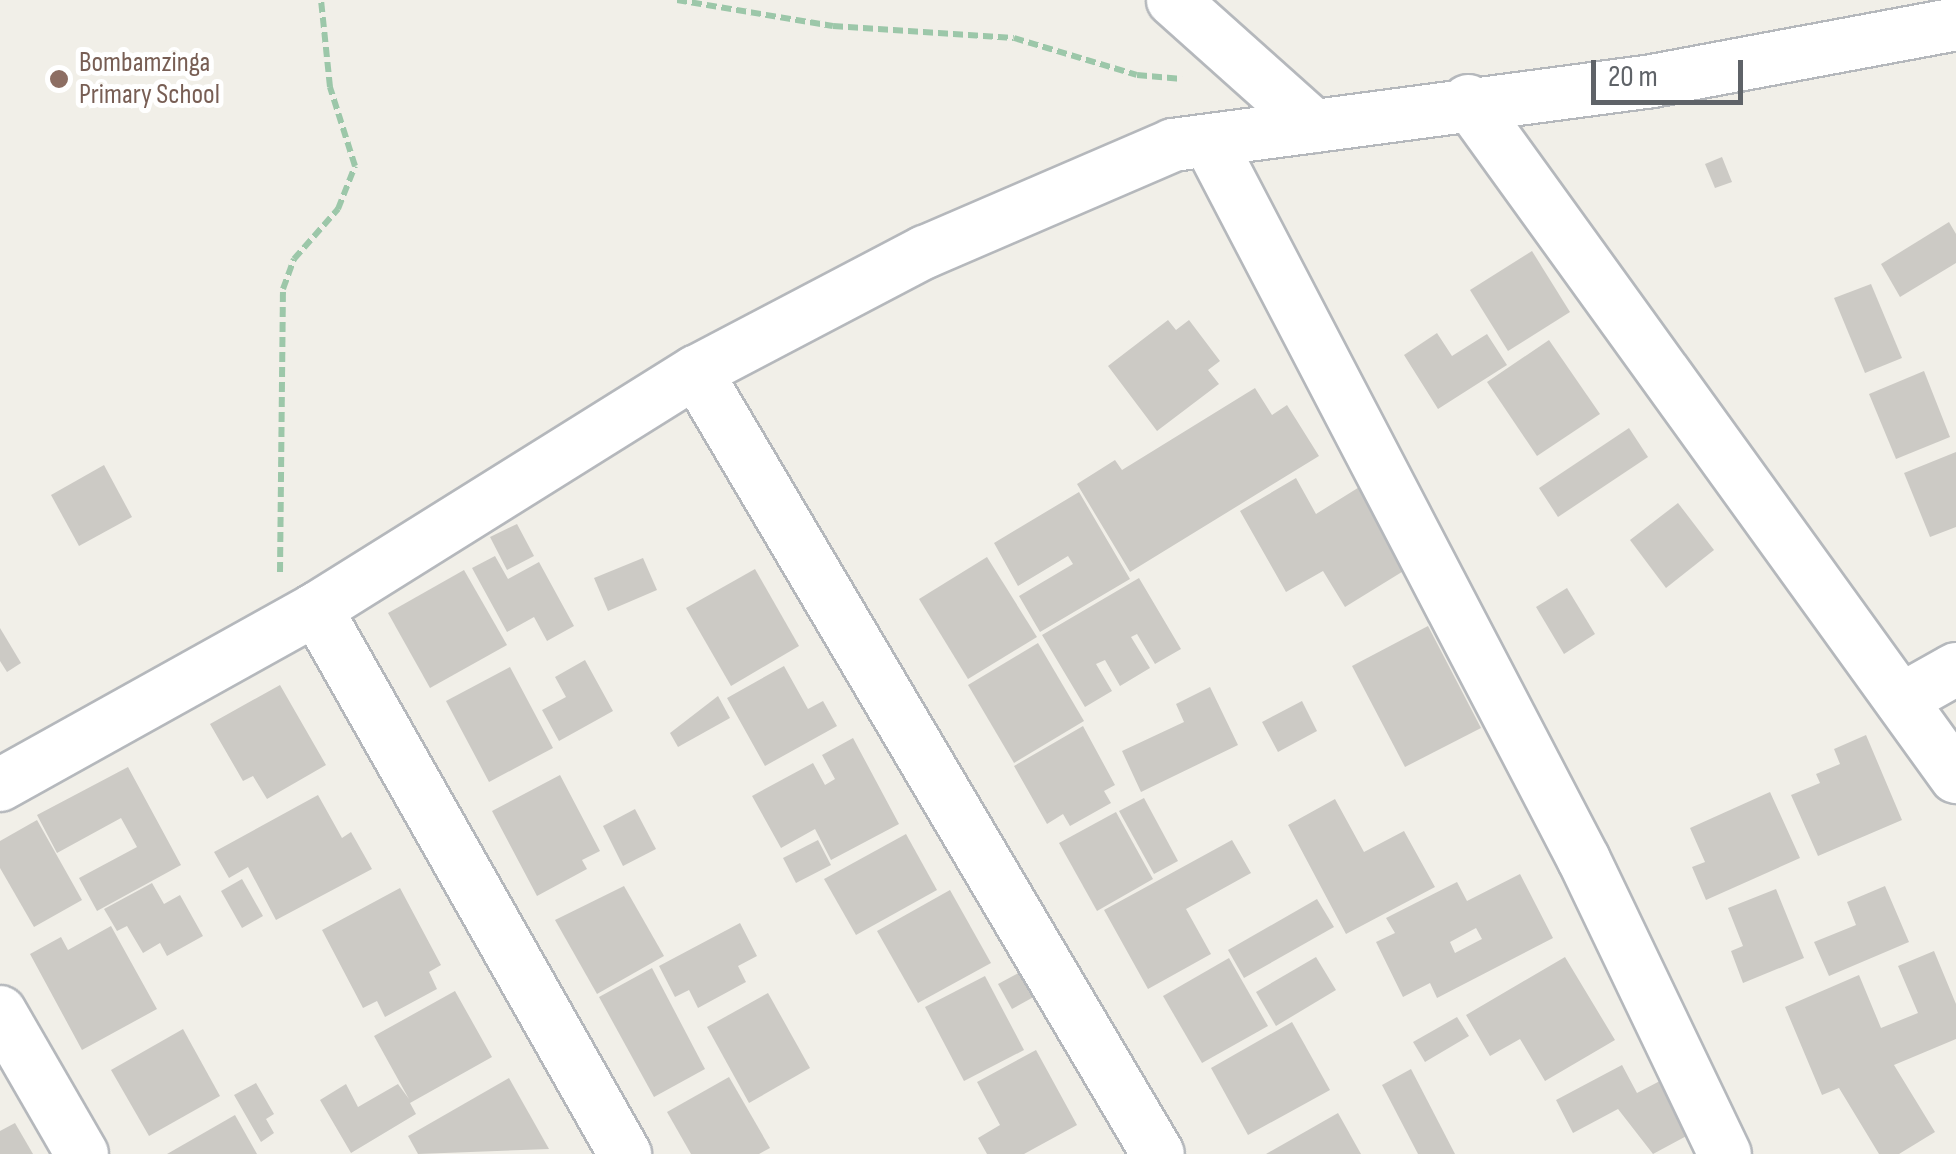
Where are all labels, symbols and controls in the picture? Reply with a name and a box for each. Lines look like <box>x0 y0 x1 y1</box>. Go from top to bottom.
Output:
scale bar <box>1596 40 1748 102</box>
place label: Bombamzinga Primary School <box>79 46 220 112</box>
text: 20 m <box>1608 59 1658 95</box>
marker: Bombamzinga Primary School <box>48 68 70 90</box>

